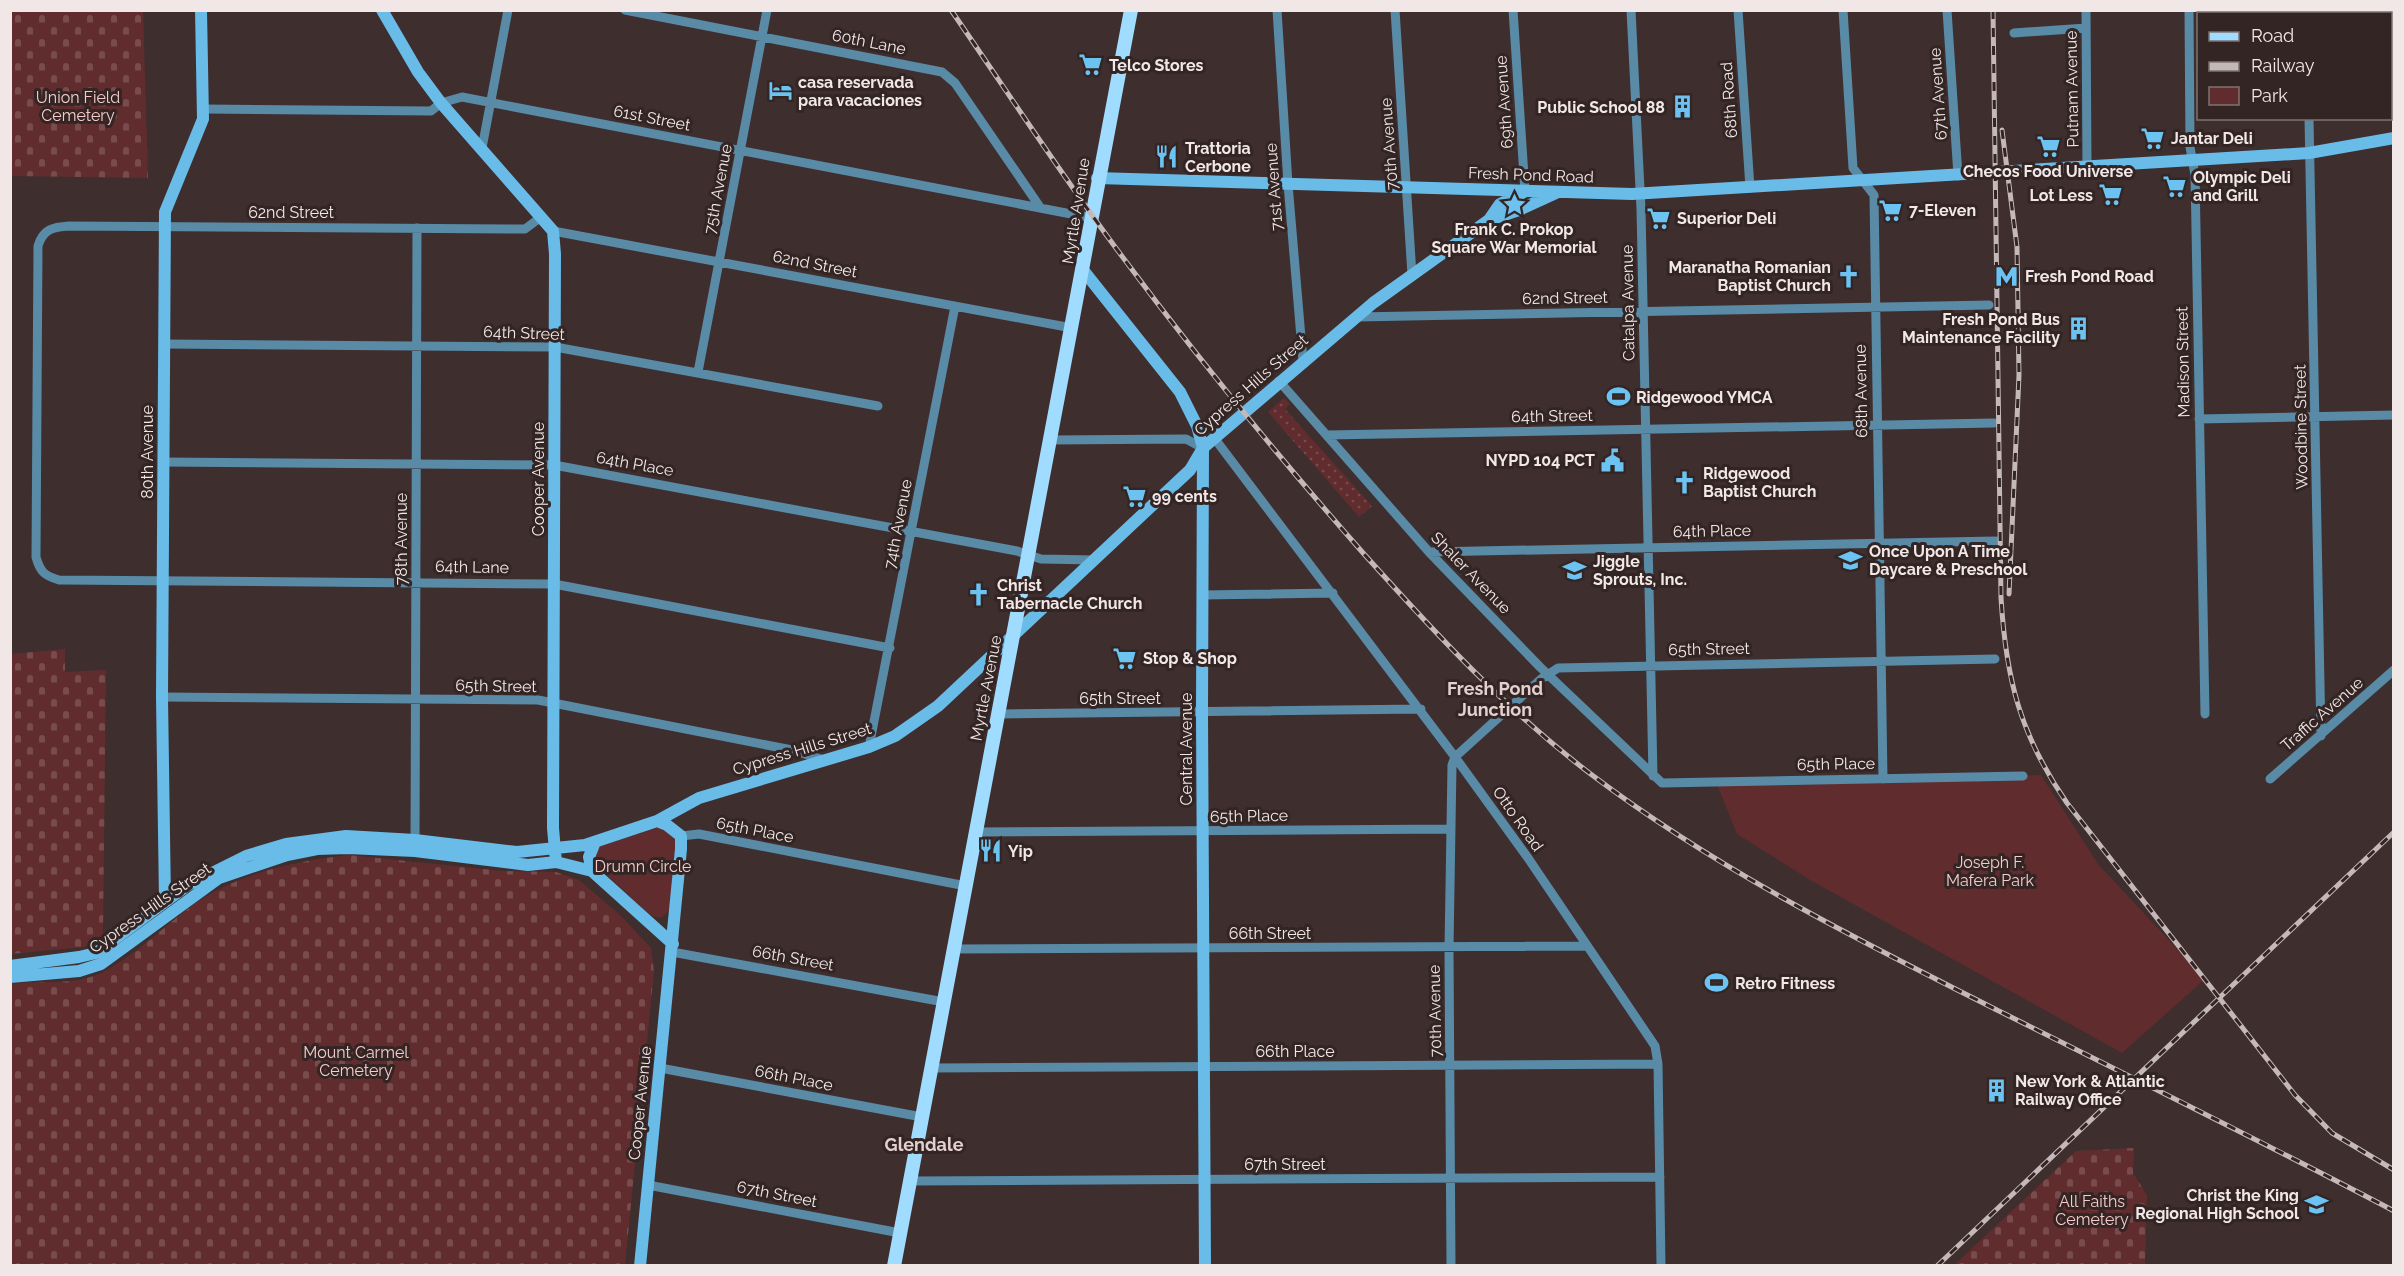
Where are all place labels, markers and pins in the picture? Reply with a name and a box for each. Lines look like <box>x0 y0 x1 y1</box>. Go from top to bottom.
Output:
supermarket icon: Telco Stores <box>1078 52 1104 78</box>
place label: Telco Stores <box>1109 56 1203 75</box>
place label: casa reservada para vacaciones <box>798 73 922 110</box>
hotel icon: casa reservada para vacaciones <box>767 78 793 104</box>
building icon: Public School 88 <box>1670 94 1696 120</box>
place label: Public School 88 <box>1537 98 1665 117</box>
supermarket icon: Jantar Deli <box>2140 125 2166 151</box>
place label: Jantar Deli <box>2171 129 2253 148</box>
supermarket icon: Checos Food Universe <box>2035 133 2061 159</box>
place label: Trattoria Cerbone <box>1185 139 1251 176</box>
restaurant icon: Trattoria Cerbone <box>1154 144 1180 170</box>
place label: Checos Food Universe <box>1963 162 2134 181</box>
place label: Olympic Deli and Grill <box>2193 168 2291 205</box>
supermarket icon: Olympic Deli and Grill <box>2162 173 2188 199</box>
supermarket icon: Lot Less <box>2098 182 2124 208</box>
place label: Lot Less <box>2029 186 2093 205</box>
place icon: Frank C. Prokop Square War Memorial <box>1501 191 1527 217</box>
supermarket icon: 7-Eleven <box>1878 197 1904 223</box>
place label: 7-Eleven <box>1909 201 1976 220</box>
supermarket icon: Superior Deli <box>1646 205 1672 231</box>
place label: Superior Deli <box>1677 209 1776 228</box>
place label: Frank C. Prokop Square War Memorial <box>1431 220 1598 257</box>
place label: Maranatha Romanian Baptist Church <box>1668 258 1831 295</box>
church icon: Maranatha Romanian Baptist Church <box>1836 263 1862 289</box>
metro station icon: Fresh Pond Road <box>1994 263 2020 289</box>
place label: Fresh Pond Road <box>2025 267 2154 286</box>
place label: Fresh Pond Bus Maintenance Facility <box>1902 310 2060 347</box>
building icon: Fresh Pond Bus Maintenance Facility <box>2065 315 2091 341</box>
sports icon: Ridgewood YMCA <box>1605 384 1631 410</box>
place label: Ridgewood YMCA <box>1636 388 1773 407</box>
public building icon: NYPD 104 PCT <box>1600 447 1626 473</box>
place label: NYPD 104 PCT <box>1485 451 1595 470</box>
place label: Ridgewood Baptist Church <box>1703 464 1816 501</box>
church icon: Ridgewood Baptist Church <box>1672 469 1698 495</box>
supermarket icon: 99 cents <box>1121 483 1147 509</box>
place label: 99 cents <box>1152 487 1217 506</box>
place label: Once Upon A Time Daycare & Preschool <box>1869 542 2028 579</box>
school or university icon: Once Upon A Time Daycare & Preschool <box>1838 547 1864 573</box>
place label: Jiggle Sprouts, Inc. <box>1593 552 1687 589</box>
school or university icon: Jiggle Sprouts, Inc. <box>1562 557 1588 583</box>
place label: Christ Tabernacle Church <box>997 576 1142 613</box>
church icon: Christ Tabernacle Church <box>966 581 992 607</box>
supermarket icon: Stop & Shop <box>1112 645 1138 671</box>
place label: Stop & Shop <box>1143 649 1237 668</box>
restaurant icon: Yip <box>977 838 1003 864</box>
place label: Yip <box>1008 842 1033 861</box>
sports icon: Retro Fitness <box>1704 970 1730 996</box>
place label: Retro Fitness <box>1735 974 1835 993</box>
place label: New York & Atlantic Railway Office <box>2015 1072 2165 1109</box>
building icon: New York & Atlantic Railway Office <box>1984 1077 2010 1103</box>
place label: Christ the King Regional High School <box>2135 1186 2300 1223</box>
school or university icon: Christ the King Regional High School <box>2304 1191 2330 1217</box>

